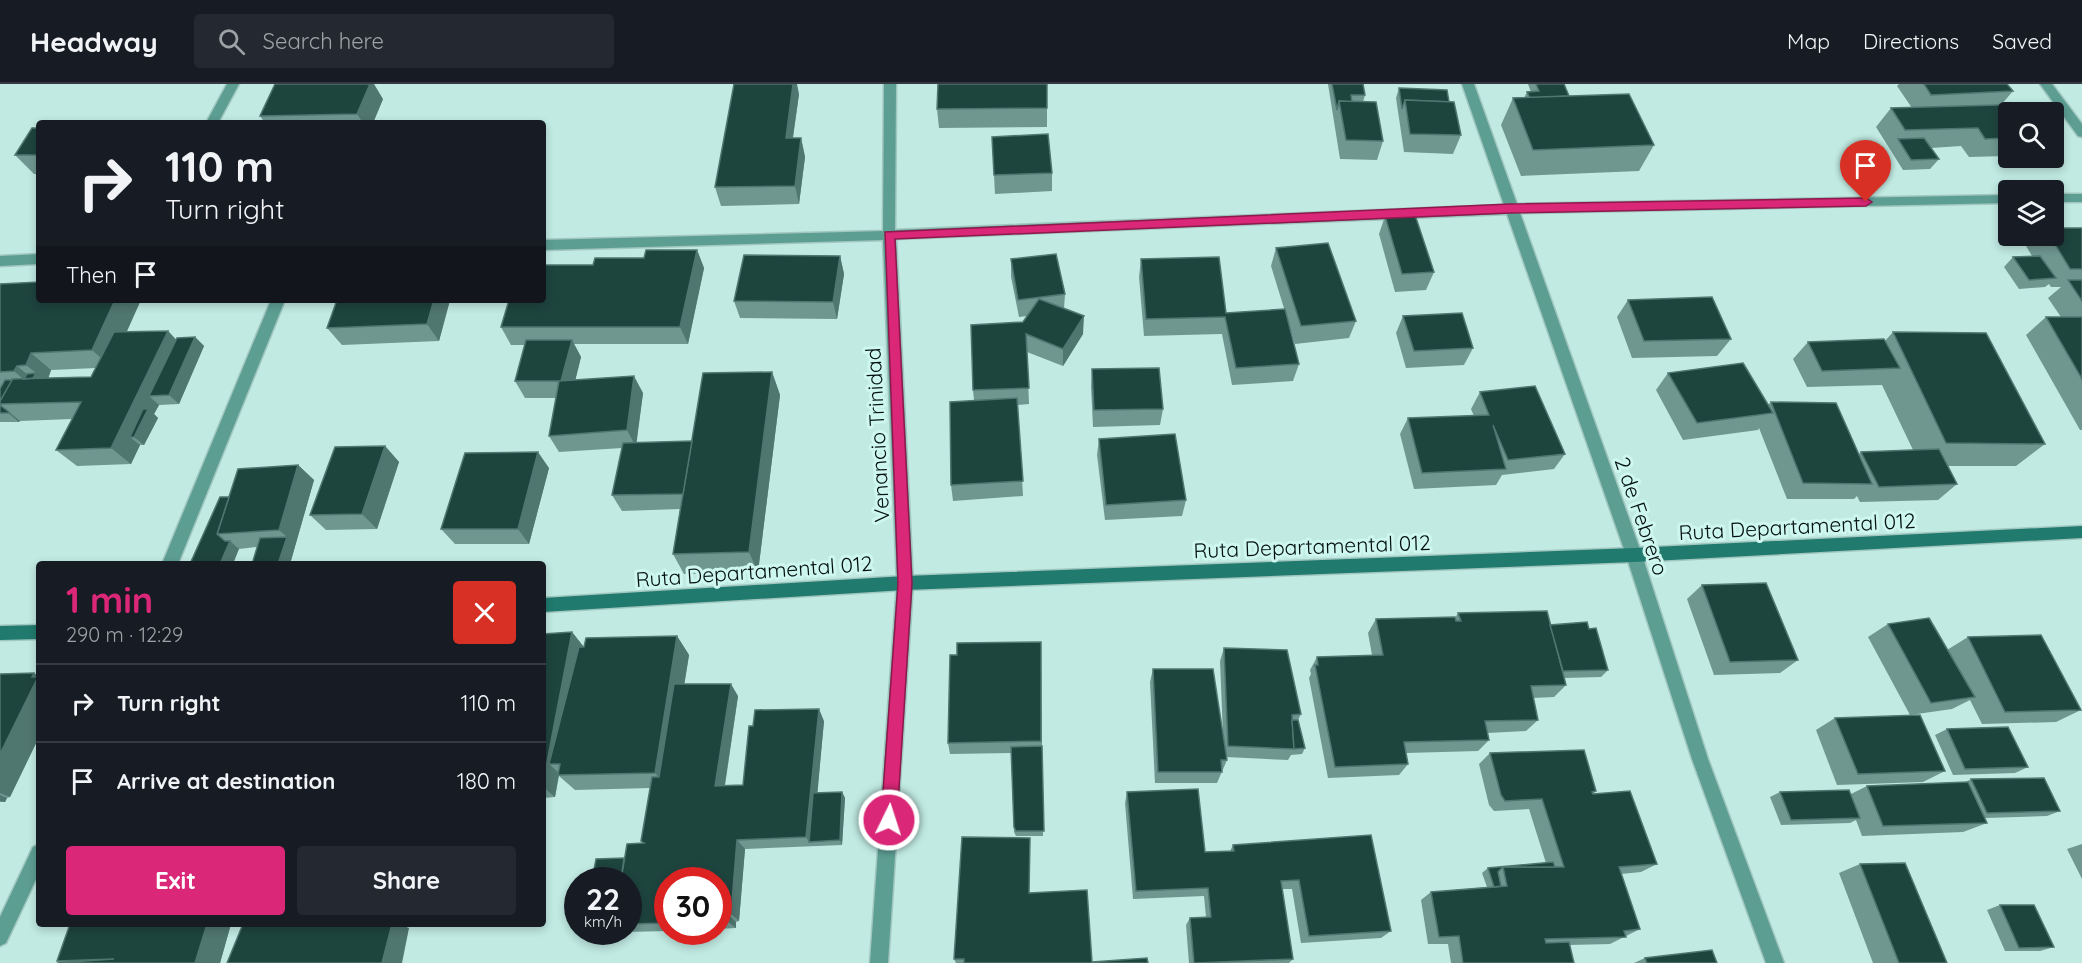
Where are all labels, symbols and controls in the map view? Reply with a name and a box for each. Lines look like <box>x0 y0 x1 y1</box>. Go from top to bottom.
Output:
search box <box>194 14 614 68</box>
text: Headway <box>30 24 158 59</box>
icon: search <box>215 25 248 58</box>
text: Search here <box>263 27 384 55</box>
text: Map <box>1787 28 1830 54</box>
text: Directions <box>1863 28 1959 54</box>
text: Saved <box>1992 28 2052 54</box>
map controls <box>1998 102 2064 246</box>
button: search <box>1998 102 2064 168</box>
text: 110 m <box>165 140 274 193</box>
pin <box>1840 140 1891 202</box>
icon: right <box>66 144 144 222</box>
icon: arrive <box>1849 149 1882 182</box>
button: layers <box>1998 180 2064 246</box>
text: Turn right <box>165 192 284 226</box>
icon: arrive <box>129 258 162 291</box>
text: Then <box>66 261 117 289</box>
street label: Venancio Trinidad <box>859 347 895 523</box>
street label: 2 de Febrero <box>1610 453 1674 579</box>
street label: Ruta Departamental 012 <box>1678 507 1916 545</box>
street label: Ruta Departamental 012 <box>1193 529 1431 563</box>
street label: Ruta Departamental 012 <box>635 550 873 592</box>
text: 1 min <box>66 577 153 622</box>
button: close <box>453 581 516 644</box>
text: 290 m · 12:29 <box>66 622 183 647</box>
icon: right <box>66 687 99 720</box>
text: Turn right <box>117 689 221 717</box>
text: 110 m <box>461 689 516 717</box>
icon: arrive <box>66 765 99 798</box>
text: Arrive at destination <box>117 767 335 795</box>
text: 180 m <box>457 767 516 795</box>
position arrow <box>857 788 921 852</box>
button: Exit <box>66 846 285 915</box>
button: Share <box>297 846 516 915</box>
speed limit sign: 30 <box>654 867 732 945</box>
text: 22 <box>586 880 620 918</box>
text: km/h <box>584 912 622 931</box>

